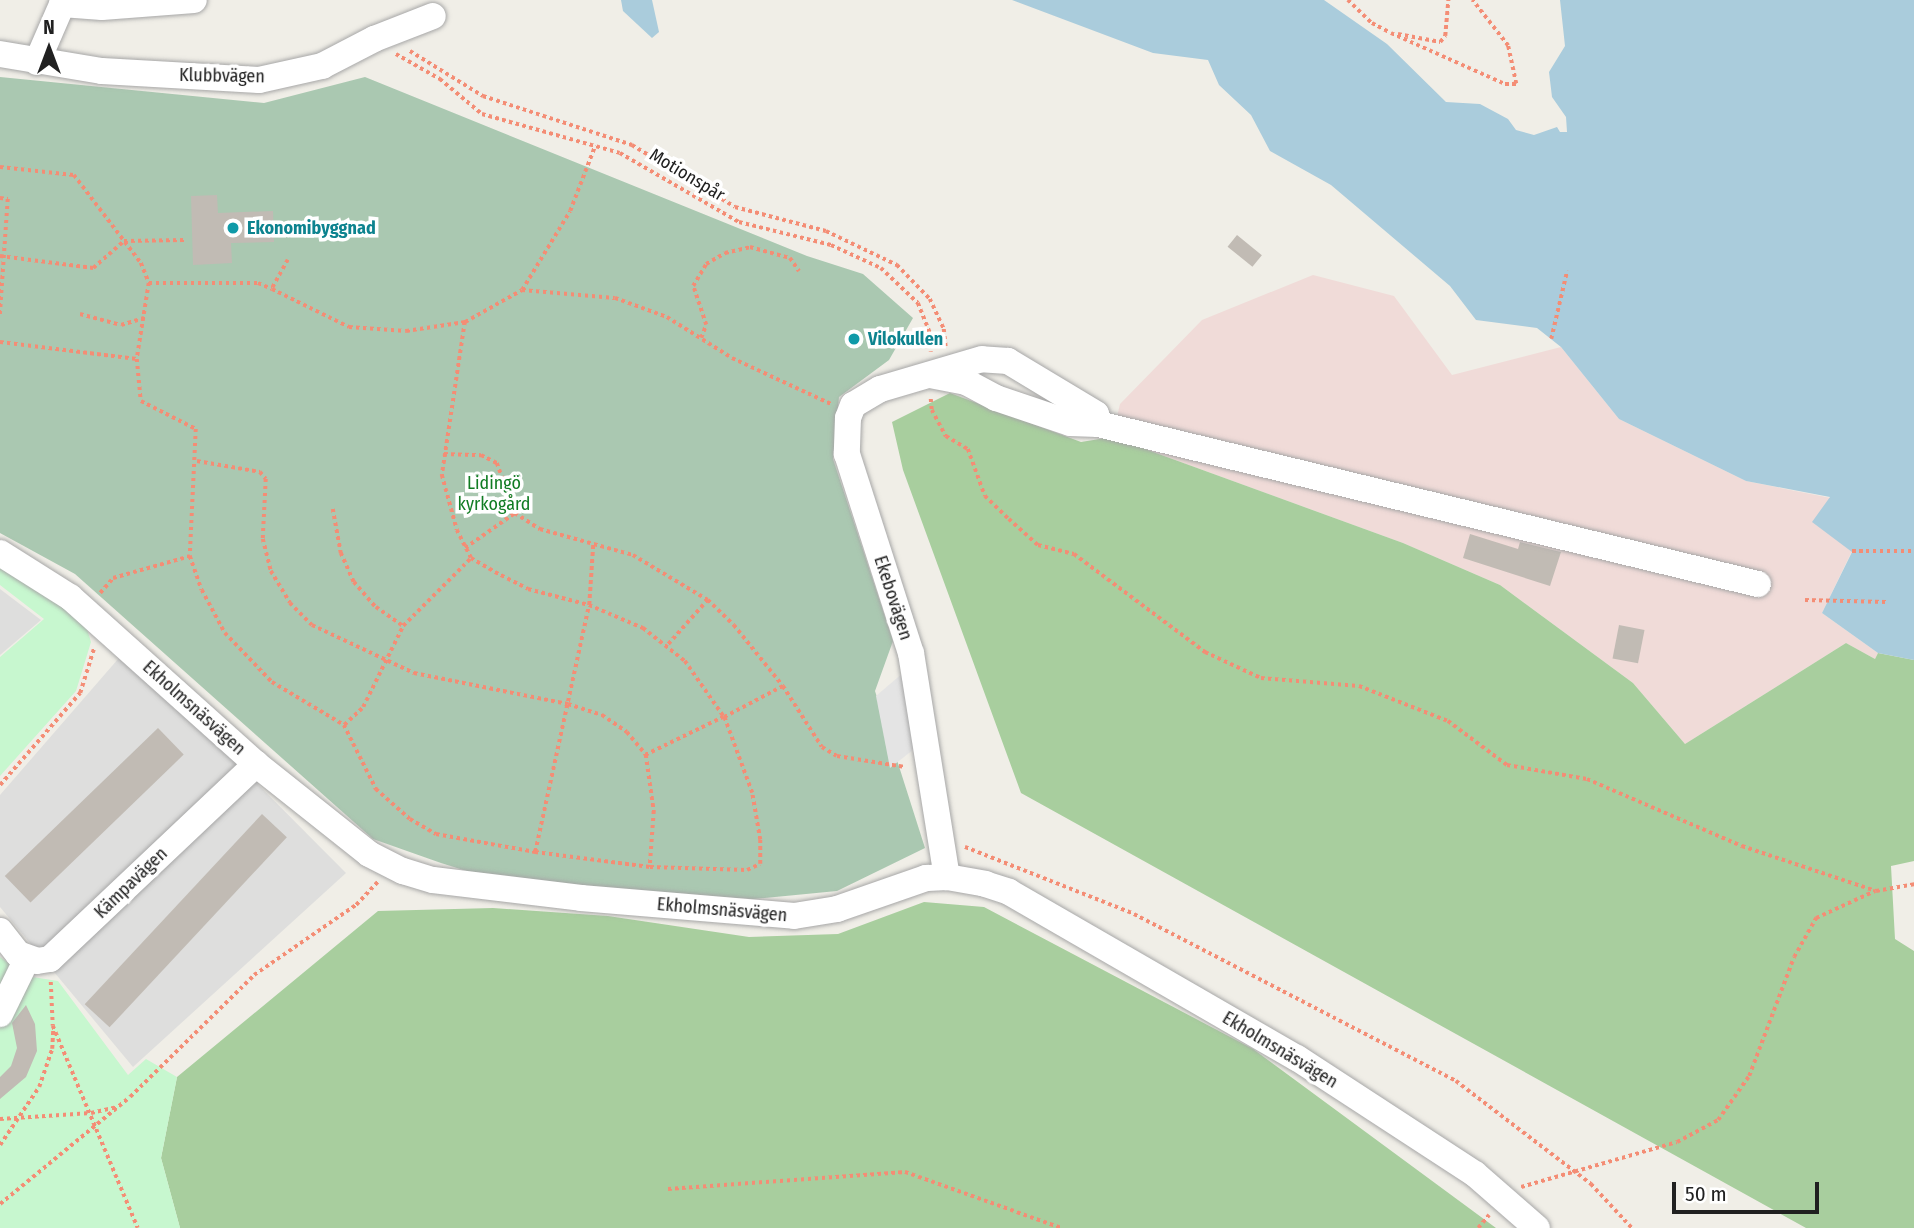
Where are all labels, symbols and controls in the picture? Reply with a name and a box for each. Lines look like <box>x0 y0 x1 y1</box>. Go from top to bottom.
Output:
north arrow <box>14 14 84 84</box>
text: N <box>43 16 55 39</box>
street label: Klubbvägen <box>179 64 265 88</box>
street label: Motionspår <box>646 144 728 206</box>
place label: Ekonomibyggnad <box>247 217 376 239</box>
marker: Ekonomibyggnad <box>225 220 241 236</box>
place label: Vilokullen <box>868 328 943 350</box>
marker: Vilokullen <box>846 331 862 347</box>
park label: Lidingö kyrkogård <box>458 473 530 516</box>
street label: Ekebovägen <box>869 553 917 643</box>
street label: Ekholmsnäsvägen <box>138 656 250 760</box>
street label: Kämpavägen <box>90 843 172 923</box>
street label: Ekholmsnäsvägen <box>656 894 788 926</box>
street label: Ekholmsnäsvägen <box>1218 1007 1342 1093</box>
scale bar <box>1676 1168 1823 1212</box>
text: 50 m <box>1685 1181 1727 1207</box>

